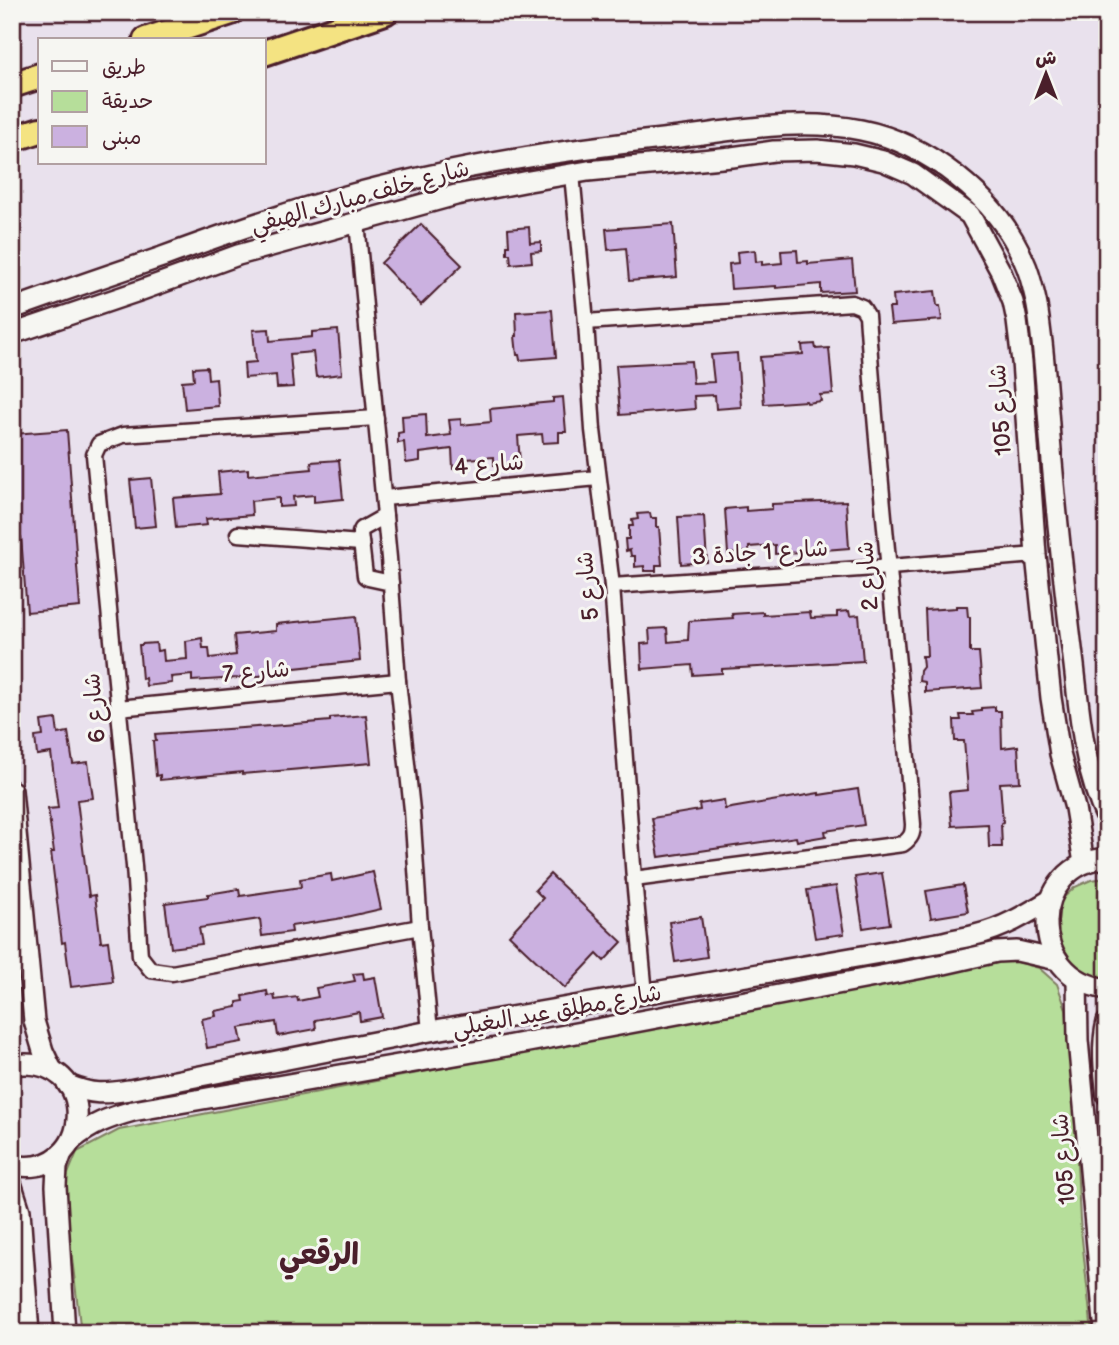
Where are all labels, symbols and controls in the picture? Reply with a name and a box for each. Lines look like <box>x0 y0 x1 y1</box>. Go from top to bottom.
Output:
legend <box>38 38 266 164</box>
north arrow <box>1010 38 1080 108</box>
text: ش <box>1036 47 1057 70</box>
text: طريق <box>102 55 146 80</box>
text: حديقة <box>102 89 153 114</box>
text: مبنى <box>102 125 141 151</box>
street label: شارع خلف مبارك الهيفي <box>247 154 474 246</box>
street label: شارع 105 <box>984 363 1019 457</box>
street label: شارع 4 <box>453 448 525 483</box>
street label: شارع 1 جادة 3 <box>691 534 829 573</box>
street label: شارع 2 <box>851 540 886 612</box>
street label: شارع 5 <box>570 550 607 622</box>
street label: شارع 7 <box>221 655 291 690</box>
street label: شارع 6 <box>78 672 113 744</box>
street label: شارع مطلق عيد البغيلي <box>450 979 665 1049</box>
street label: شارع 105 <box>1046 1112 1083 1206</box>
district label: الرقعي <box>279 1237 359 1280</box>

